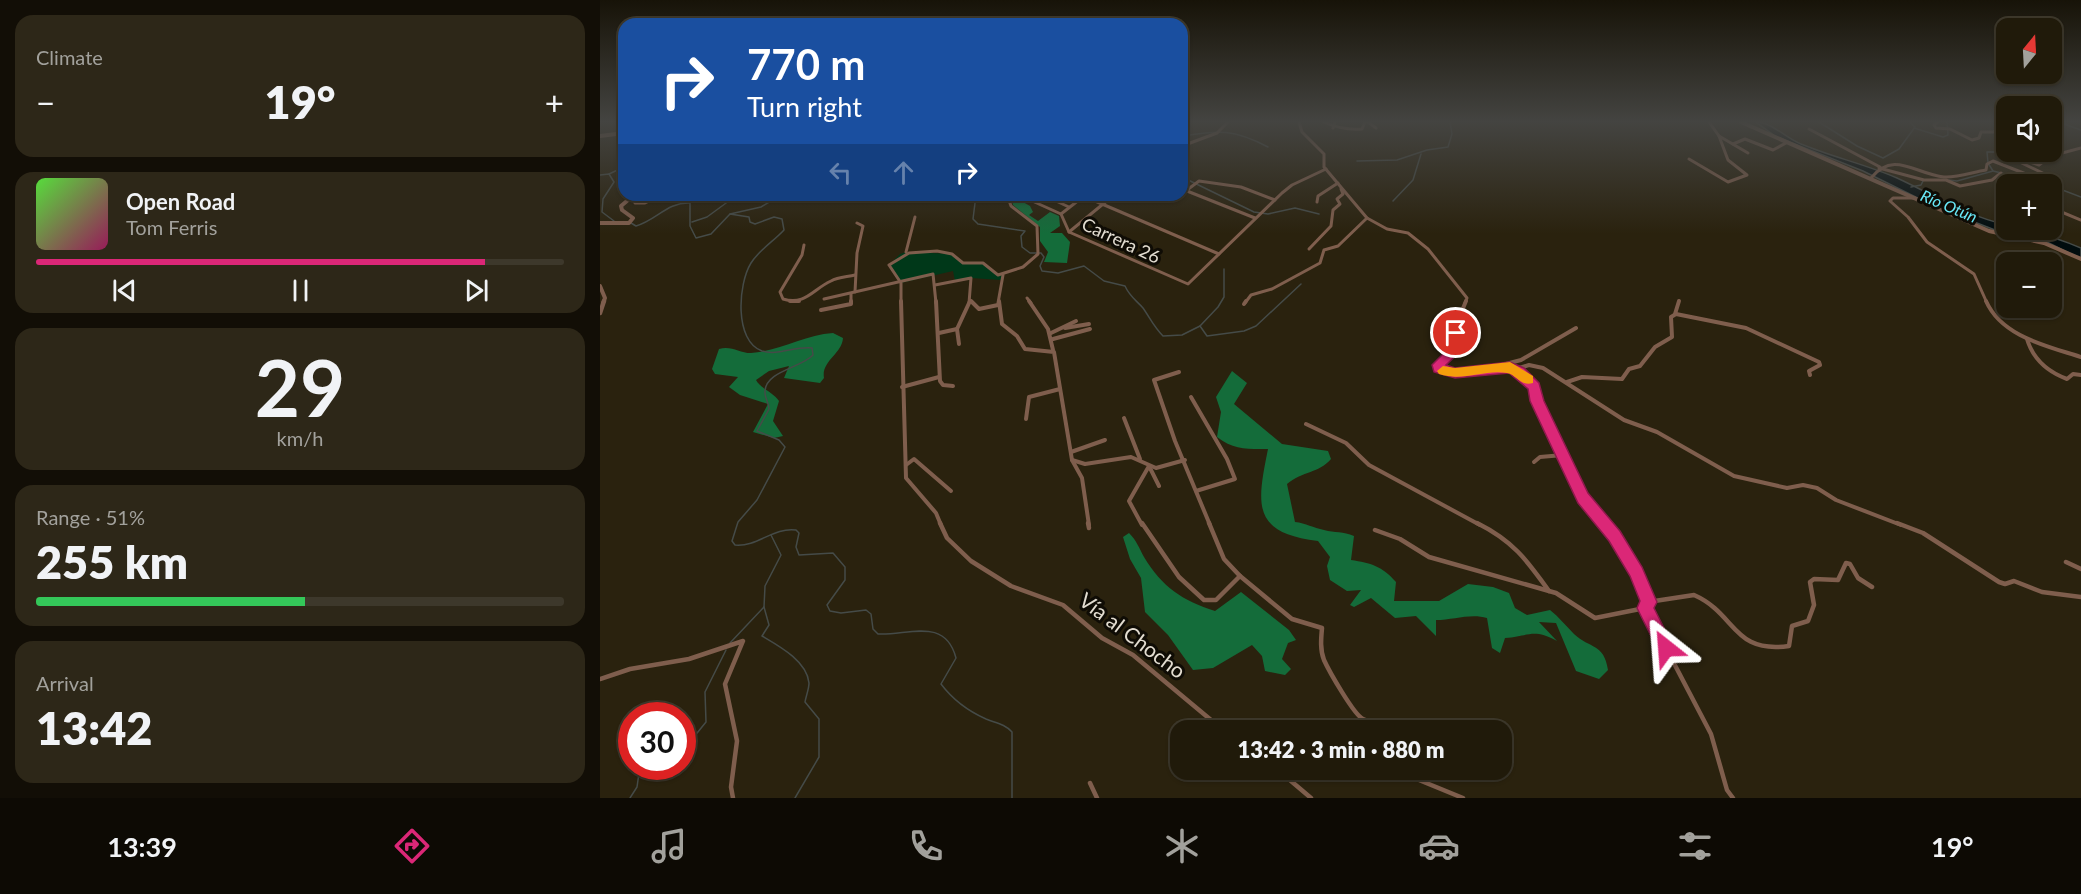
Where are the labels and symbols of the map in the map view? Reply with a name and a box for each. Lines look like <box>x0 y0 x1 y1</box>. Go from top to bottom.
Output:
north arrow <box>1996 18 2062 84</box>
water label: Río Otún <box>1918 185 1980 226</box>
street label: Carrera 26 <box>1079 212 1164 268</box>
pin <box>1430 307 1481 358</box>
street label: Vía al Chocho <box>1075 587 1191 683</box>
position arrow <box>1634 616 1698 680</box>
speed limit sign: 30 <box>618 702 696 780</box>

